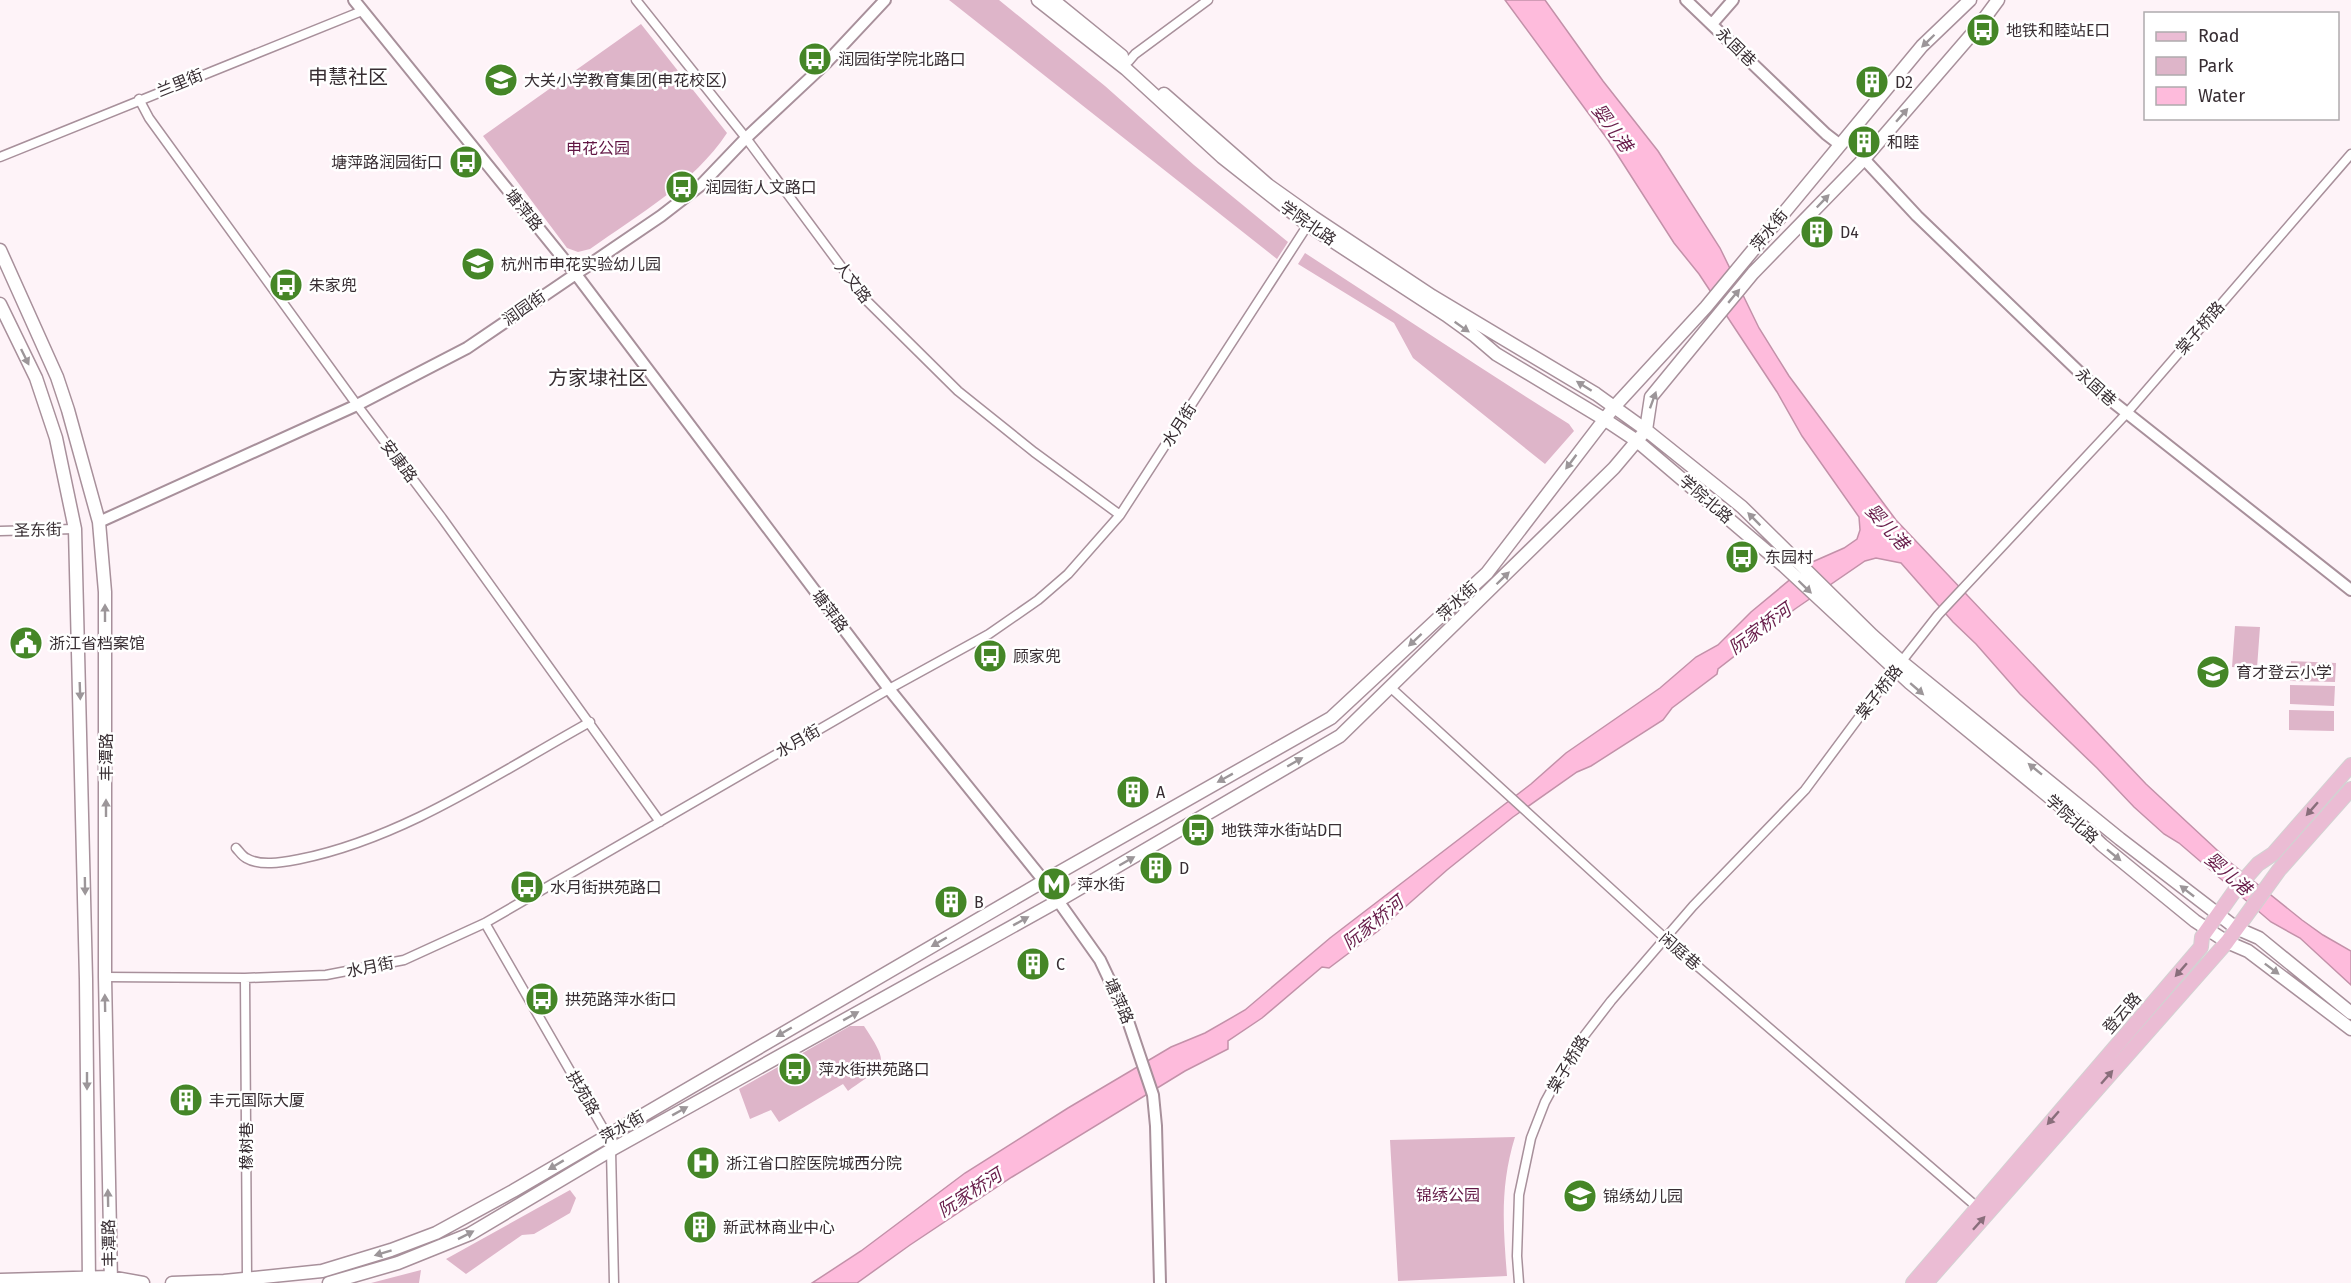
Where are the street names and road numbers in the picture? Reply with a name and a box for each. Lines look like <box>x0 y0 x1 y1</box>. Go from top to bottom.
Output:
street label: 永固巷 <box>1712 23 1760 71</box>
street label: 兰里街 <box>154 65 206 101</box>
street label: 塘萍路 <box>502 185 546 235</box>
street label: 学院北路 <box>1276 197 1340 249</box>
street label: 萍水街 <box>1747 205 1791 255</box>
street label: 人文路 <box>831 257 875 307</box>
street label: 润园街 <box>499 286 549 330</box>
street label: 棠子桥路 <box>2172 298 2228 358</box>
street label: 永固巷 <box>2072 364 2120 410</box>
street label: 水月街 <box>1158 400 1200 450</box>
street label: 安康路 <box>377 436 421 486</box>
street label: 学院北路 <box>1676 471 1736 527</box>
street label: 圣东街 <box>14 520 62 540</box>
street label: 萍水街 <box>1433 578 1481 624</box>
street label: 塘萍路 <box>808 586 852 636</box>
street label: 棠子桥路 <box>1852 661 1906 723</box>
street label: 水月街 <box>772 721 824 761</box>
street label: 丰潭路 <box>97 733 116 781</box>
street label: 学院北路 <box>2042 791 2102 847</box>
street label: 闲庭巷 <box>1656 928 1704 974</box>
street label: 水月街 <box>345 953 395 981</box>
street label: 塘萍路 <box>1101 975 1137 1027</box>
street label: 登云路 <box>2099 989 2145 1037</box>
street label: 棠子桥路 <box>1543 1032 1593 1096</box>
street label: 拱苑路 <box>563 1067 603 1119</box>
street label: 萍水街 <box>596 1107 648 1147</box>
street label: 橡树巷 <box>237 1122 256 1170</box>
street label: 丰潭路 <box>99 1219 119 1267</box>

